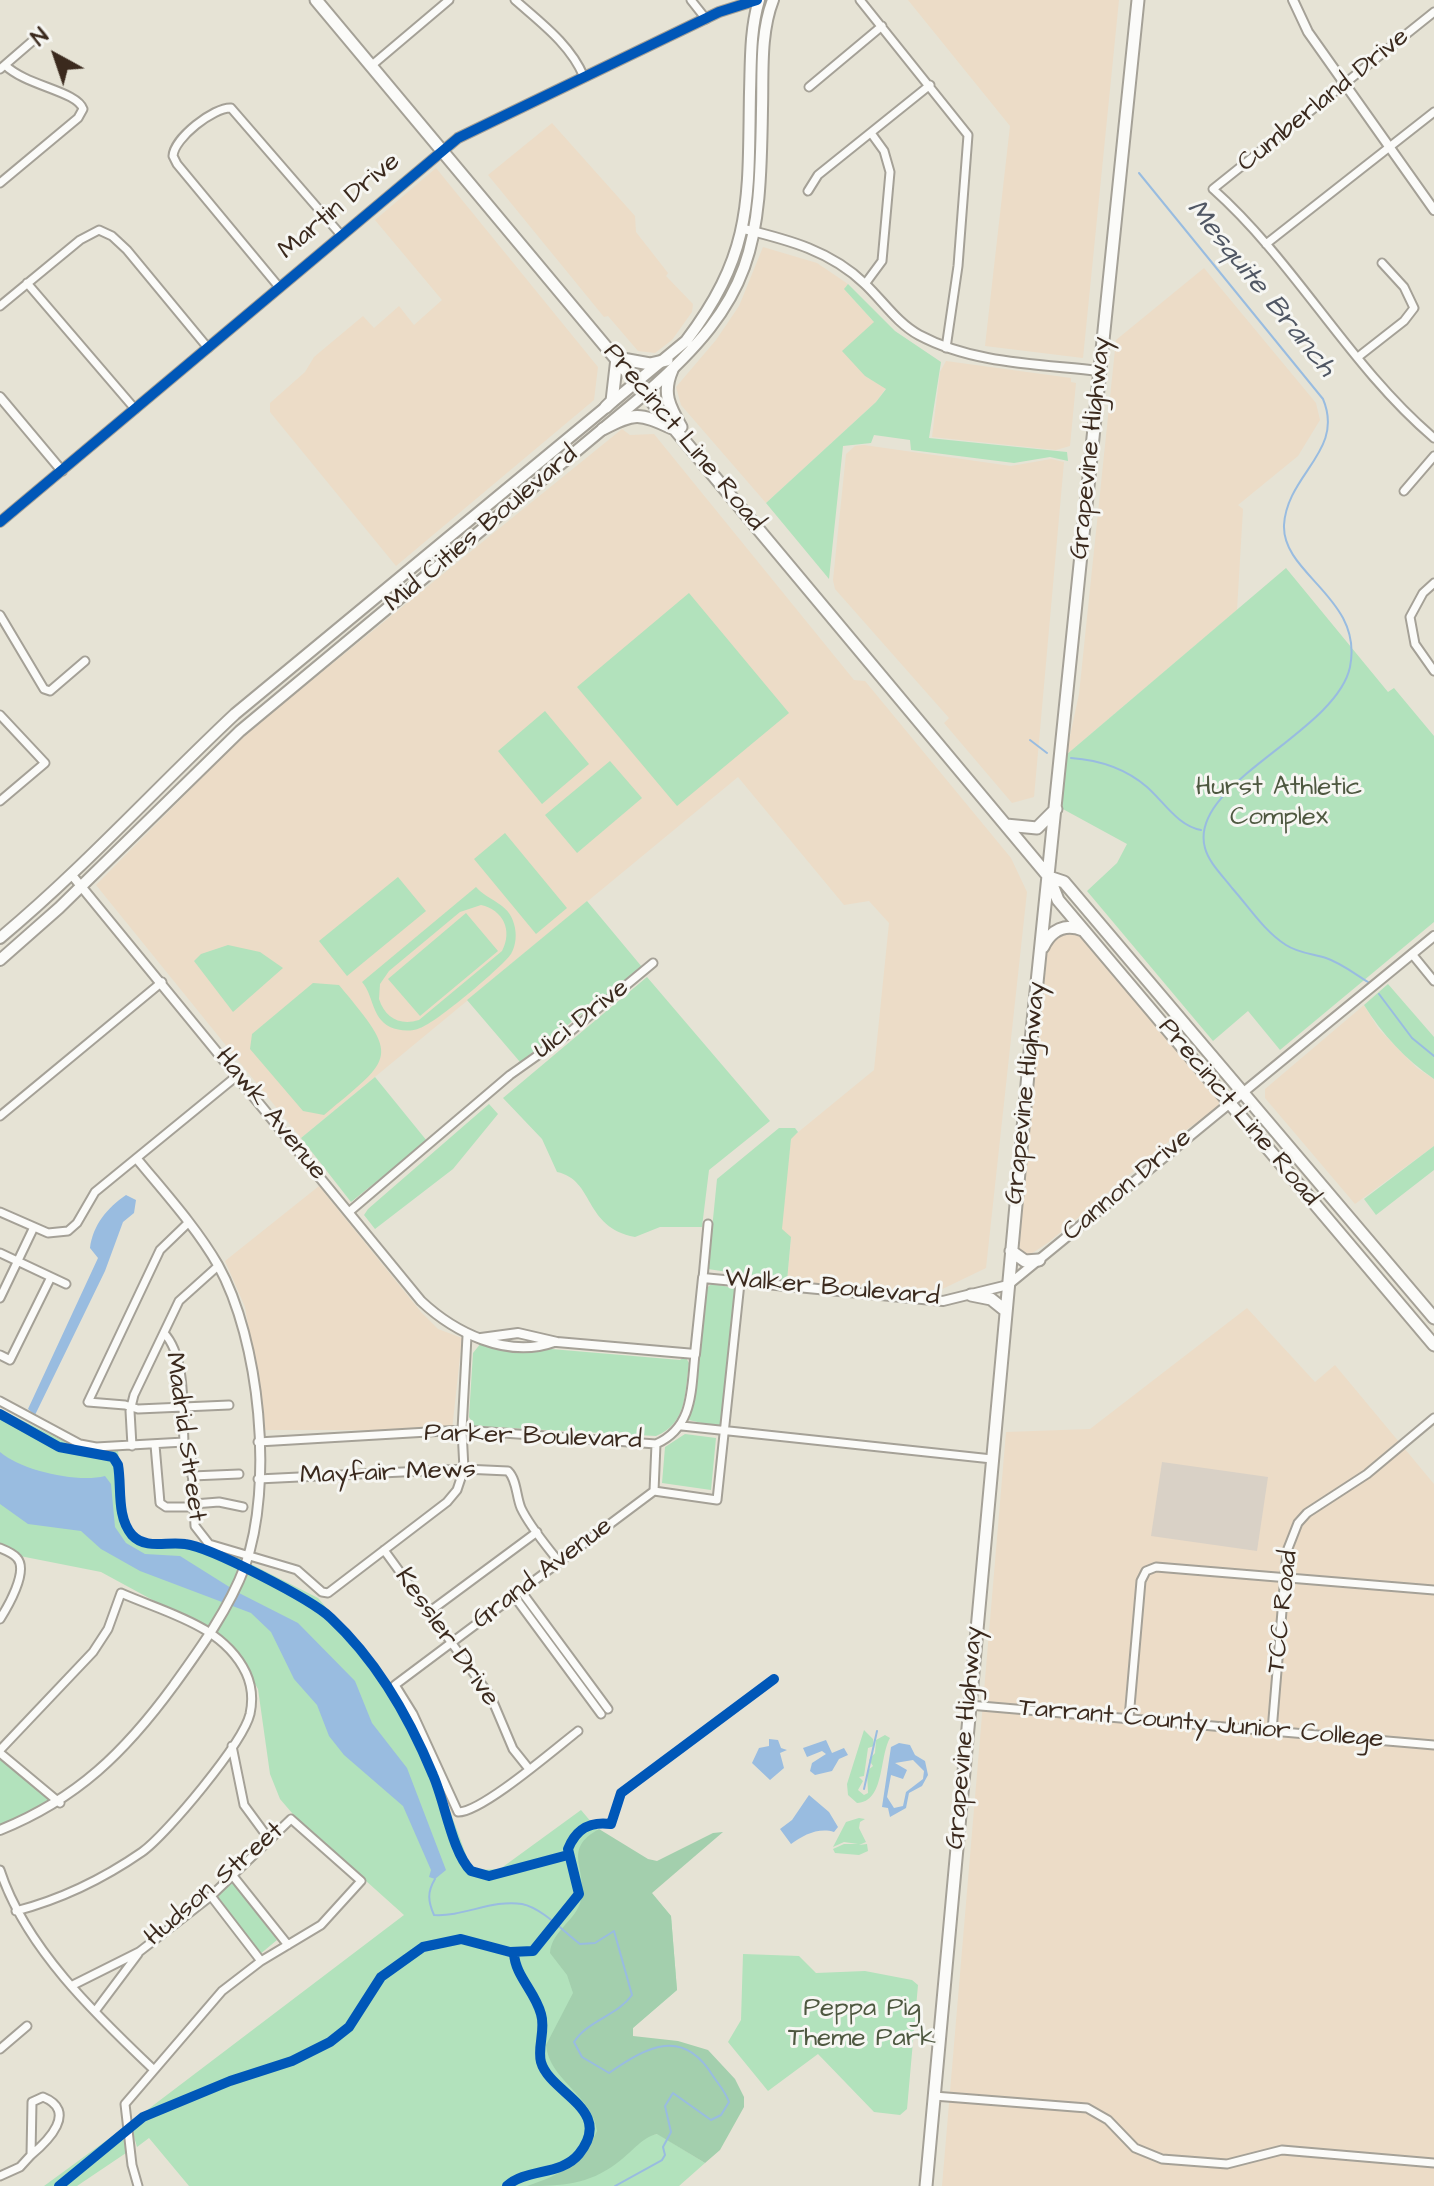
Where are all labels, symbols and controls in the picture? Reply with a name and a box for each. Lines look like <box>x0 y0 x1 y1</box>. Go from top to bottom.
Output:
north arrow <box>16 16 96 96</box>
text: N <box>25 21 55 54</box>
street label: Cumberland Drive <box>1232 22 1416 180</box>
street label: Martin Drive <box>273 147 407 267</box>
water label: Mesquite Branch <box>1178 194 1342 384</box>
street label: Grapevine Highway <box>1065 335 1119 561</box>
street label: Precinct Line Road <box>596 338 770 538</box>
street label: Mid Cities Boulevard <box>379 440 585 620</box>
park label: Hurst Athletic Complex <box>1196 773 1362 834</box>
street label: Uici Drive <box>528 973 636 1067</box>
street label: Grapevine Highway <box>1000 980 1054 1206</box>
street label: Precinct Line Road <box>1151 1013 1325 1213</box>
street label: Hawk Avenue <box>207 1043 333 1187</box>
street label: Cannon Drive <box>1057 1123 1199 1249</box>
street label: Walker Boulevard <box>723 1264 941 1314</box>
street label: Madrid Street <box>157 1351 211 1523</box>
street label: Parker Boulevard <box>424 1419 642 1457</box>
street label: Mayfair Mews <box>300 1455 476 1493</box>
street label: Grand Avenue <box>467 1511 619 1637</box>
street label: TCC Road <box>1262 1549 1306 1675</box>
street label: Kessler Drive <box>387 1563 505 1713</box>
street label: Grapevine Highway <box>941 1625 991 1851</box>
street label: Tarrant County Junior College <box>1017 1694 1385 1756</box>
street label: Hudson Street <box>139 1816 291 1954</box>
park label: Peppa Pig Theme Park <box>788 1994 936 2056</box>

